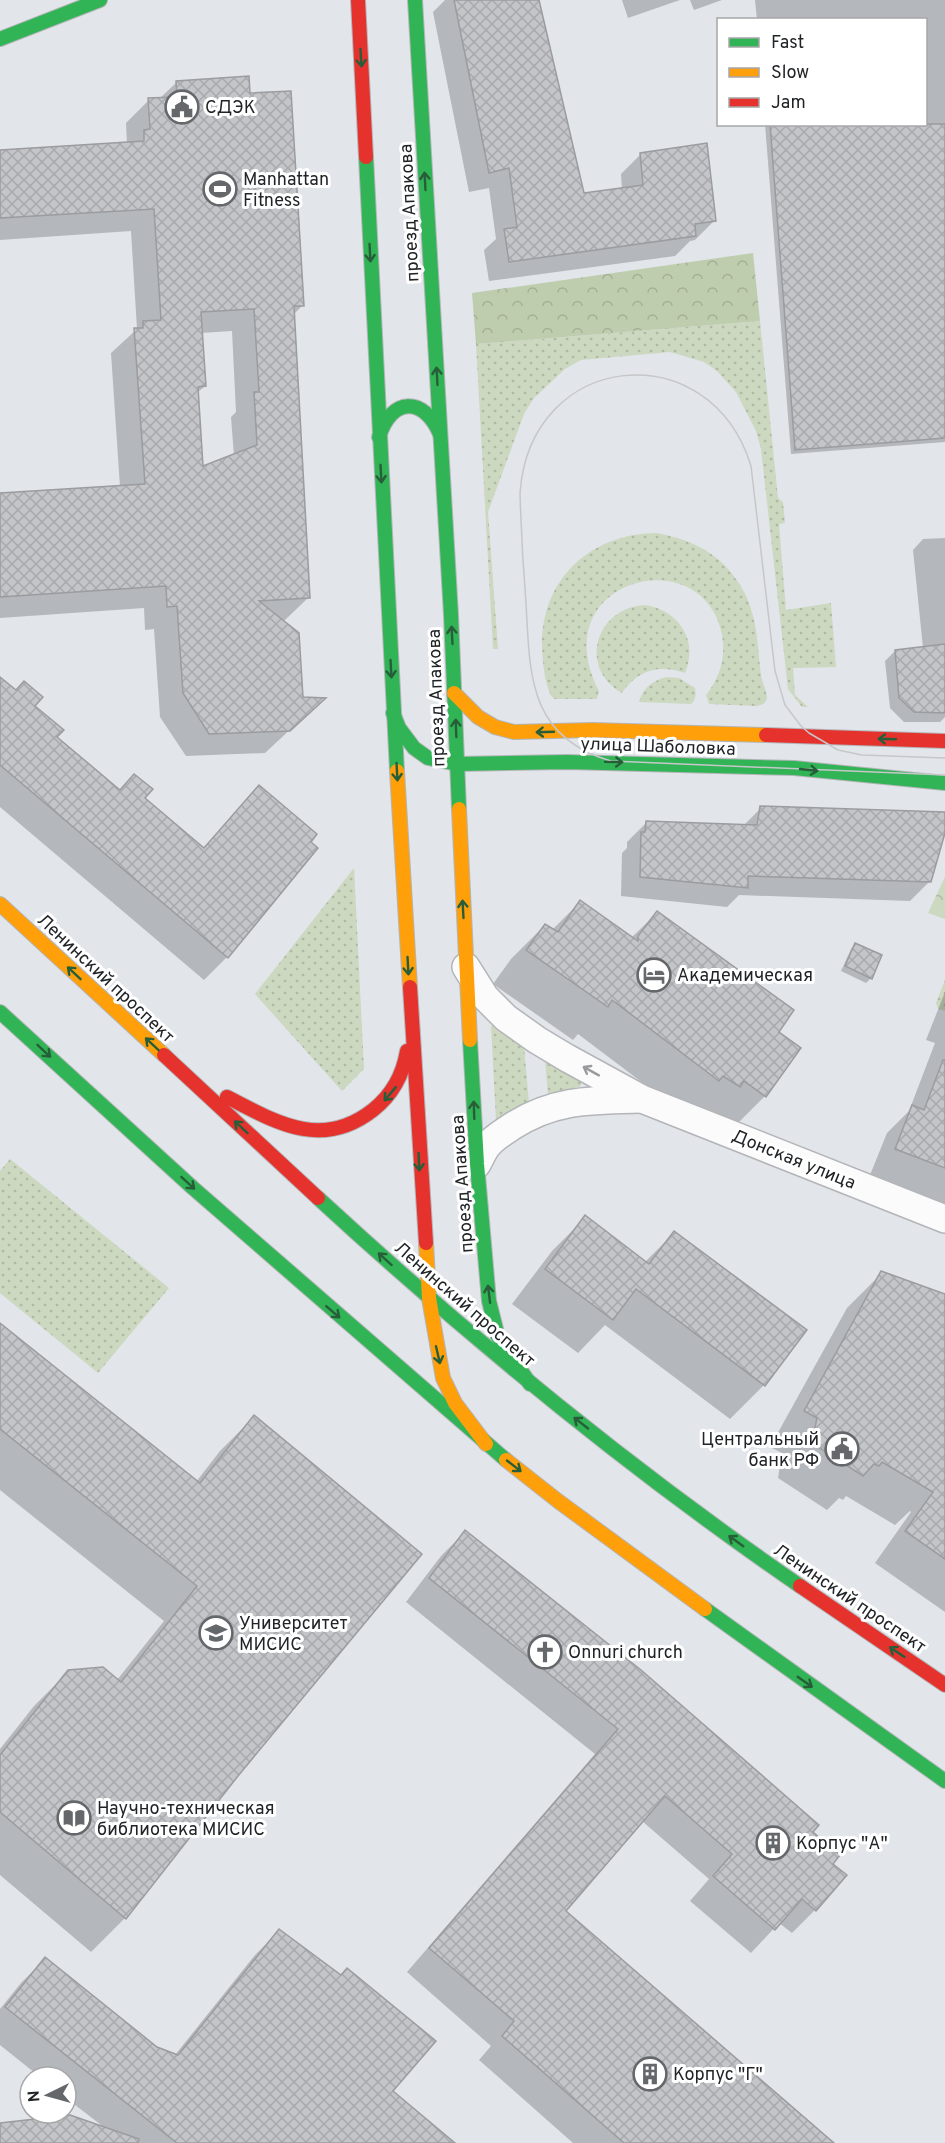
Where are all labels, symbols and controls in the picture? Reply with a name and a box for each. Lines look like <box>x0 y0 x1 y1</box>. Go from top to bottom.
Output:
legend <box>717 18 927 126</box>
text: Fast <box>771 32 804 55</box>
one-way arrow <box>355 48 366 68</box>
text: Slow <box>771 62 809 85</box>
public building icon: СДЭК <box>164 89 200 125</box>
text: Jam <box>771 92 806 115</box>
place label: СДЭК <box>205 97 256 120</box>
street label: проезд Апакова <box>395 143 426 283</box>
place label: Manhattan Fitness <box>243 169 329 213</box>
sports icon: Manhattan Fitness <box>202 171 238 207</box>
one-way arrow <box>420 172 431 192</box>
one-way arrow <box>365 243 376 263</box>
one-way arrow <box>431 366 442 386</box>
one-way arrow <box>376 463 387 483</box>
one-way arrow <box>446 625 457 645</box>
street label: проезд Апакова <box>424 628 451 767</box>
one-way arrow <box>385 658 396 678</box>
one-way arrow <box>450 719 461 739</box>
one-way arrow <box>535 726 555 737</box>
street label: улица Шаболовка <box>580 733 736 762</box>
one-way arrow <box>877 733 897 745</box>
one-way arrow <box>603 756 623 768</box>
one-way arrow <box>391 761 402 781</box>
one-way arrow <box>798 765 818 776</box>
one-way arrow <box>458 900 469 920</box>
street label: Ленинский проспект <box>31 909 179 1049</box>
one-way arrow <box>403 956 414 976</box>
hotel icon: Академическая <box>636 957 672 993</box>
place label: Академическая <box>677 965 813 988</box>
one-way arrow <box>67 966 82 980</box>
one-way arrow <box>145 1038 160 1052</box>
one-way arrow <box>36 1044 51 1058</box>
one-way arrow <box>583 1065 600 1077</box>
one-way arrow <box>383 1086 396 1102</box>
one-way arrow <box>469 1101 480 1121</box>
street label: проезд Апакова <box>447 1114 480 1254</box>
one-way arrow <box>234 1120 249 1134</box>
street label: Донская улица <box>728 1125 859 1196</box>
one-way arrow <box>414 1151 425 1171</box>
one-way arrow <box>180 1176 195 1190</box>
street label: Ленинский проспект <box>389 1238 539 1373</box>
one-way arrow <box>378 1252 393 1266</box>
one-way arrow <box>483 1285 494 1305</box>
one-way arrow <box>326 1305 341 1319</box>
one-way arrow <box>433 1345 444 1365</box>
one-way arrow <box>573 1417 589 1430</box>
place label: Центральный банк РФ <box>701 1429 819 1473</box>
public building icon: Центральный банк РФ <box>824 1431 860 1467</box>
one-way arrow <box>505 1460 521 1472</box>
one-way arrow <box>729 1535 745 1548</box>
street label: Ленинский проспект <box>768 1539 930 1659</box>
place label: Университет МИСИС <box>239 1613 348 1657</box>
school or university icon: Университет МИСИС <box>198 1615 234 1651</box>
church icon: Onnuri church <box>527 1634 563 1670</box>
place label: Onnuri church <box>568 1642 683 1665</box>
one-way arrow <box>889 1646 905 1658</box>
one-way arrow <box>796 1676 812 1688</box>
place label: Научно-техническая библиотека МИСИС <box>97 1798 275 1842</box>
library icon: Научно-техническая библиотека МИСИС <box>56 1800 92 1836</box>
building icon: Корпус "А" <box>755 1825 791 1861</box>
place label: Корпус "А" <box>796 1833 888 1856</box>
building icon: Корпус "Г" <box>632 2056 668 2092</box>
place label: Корпус "Г" <box>673 2064 763 2087</box>
north arrow <box>18 2065 78 2125</box>
text: N <box>25 2090 46 2103</box>

